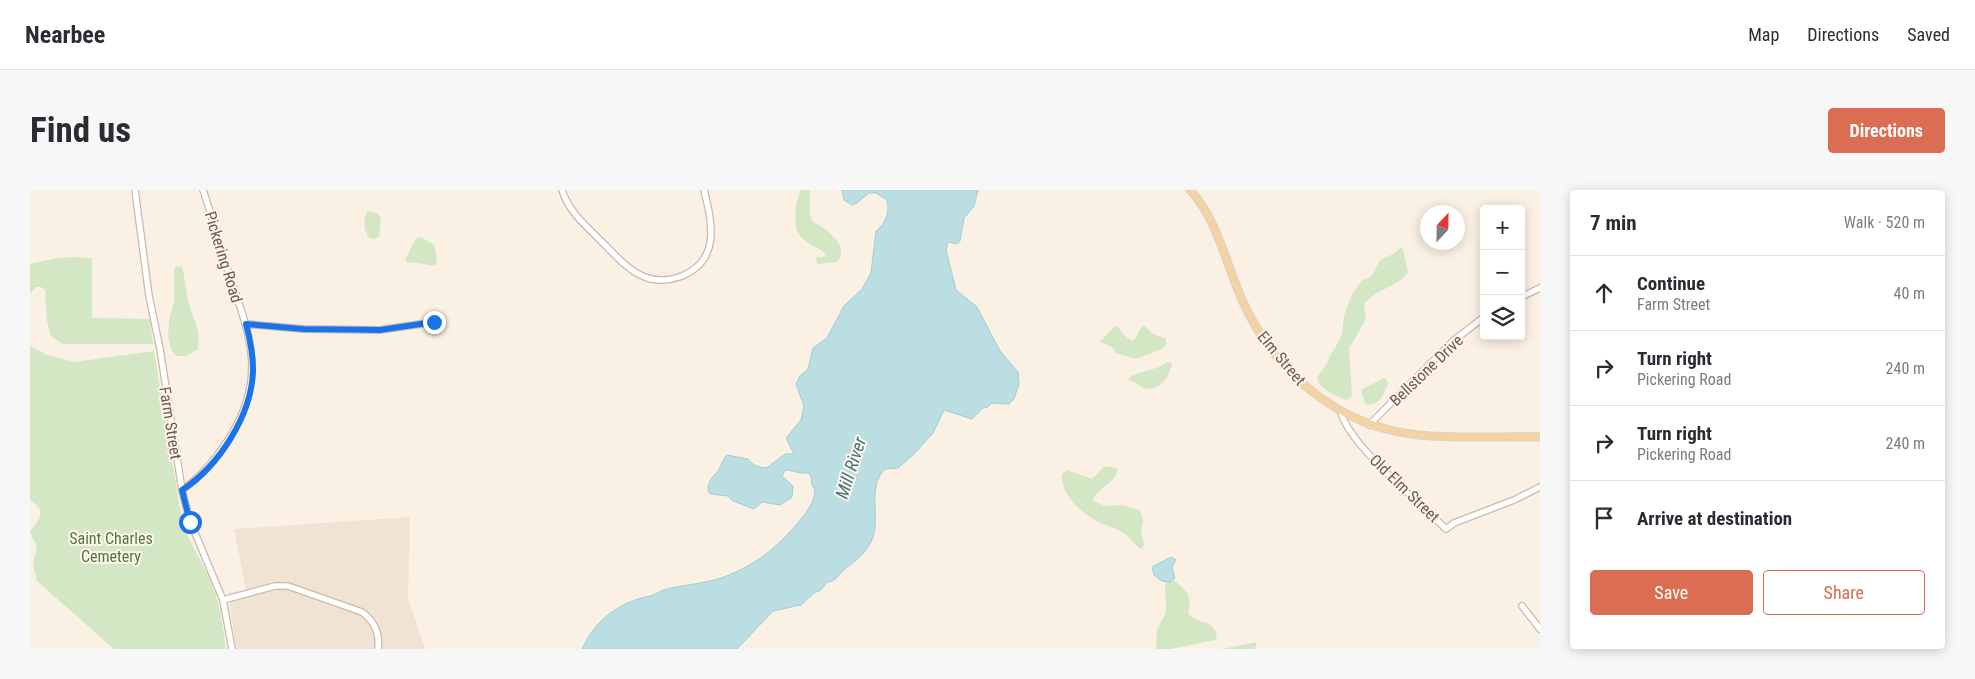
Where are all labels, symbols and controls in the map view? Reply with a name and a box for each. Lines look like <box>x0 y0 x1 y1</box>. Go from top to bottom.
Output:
text: Nearbee <box>25 21 105 49</box>
text: Map <box>1748 24 1779 45</box>
text: Directions <box>1807 24 1879 45</box>
text: Saved <box>1907 24 1950 45</box>
button: Directions <box>1828 108 1945 153</box>
text: Find us <box>30 110 131 151</box>
north arrow <box>1420 205 1465 250</box>
map controls <box>1480 205 1525 340</box>
button: + <box>1480 205 1525 250</box>
street label: Pickering Road <box>201 209 246 305</box>
text: 7 min <box>1590 211 1637 235</box>
text: Walk · 520 m <box>1844 213 1925 232</box>
button: − <box>1480 250 1525 295</box>
text: Continue <box>1637 272 1705 295</box>
icon: ahead <box>1590 279 1618 307</box>
text: 40 m <box>1893 284 1925 303</box>
button: layers <box>1480 295 1525 340</box>
text: Farm Street <box>1637 295 1710 314</box>
route end <box>423 311 446 334</box>
street label: Elm Street <box>1253 327 1310 389</box>
street label: Bellstone Drive <box>1386 331 1467 410</box>
text: Turn right <box>1637 347 1712 370</box>
icon: right <box>1590 354 1618 382</box>
text: 240 m <box>1886 359 1925 378</box>
text: Pickering Road <box>1637 370 1731 389</box>
street label: Farm Street <box>155 385 186 461</box>
text: Turn right <box>1637 422 1712 445</box>
icon: right <box>1590 429 1618 457</box>
water label: Mill River <box>831 434 871 501</box>
text: 240 m <box>1886 434 1925 453</box>
text: Pickering Road <box>1637 445 1731 464</box>
street label: Old Elm Street <box>1366 450 1444 527</box>
icon: arrive <box>1590 504 1618 532</box>
text: Arrive at destination <box>1637 507 1792 530</box>
route start <box>179 511 202 534</box>
park label: Saint Charles Cemetery <box>69 529 153 566</box>
button: Save <box>1590 570 1753 615</box>
button: Share <box>1763 570 1925 615</box>

